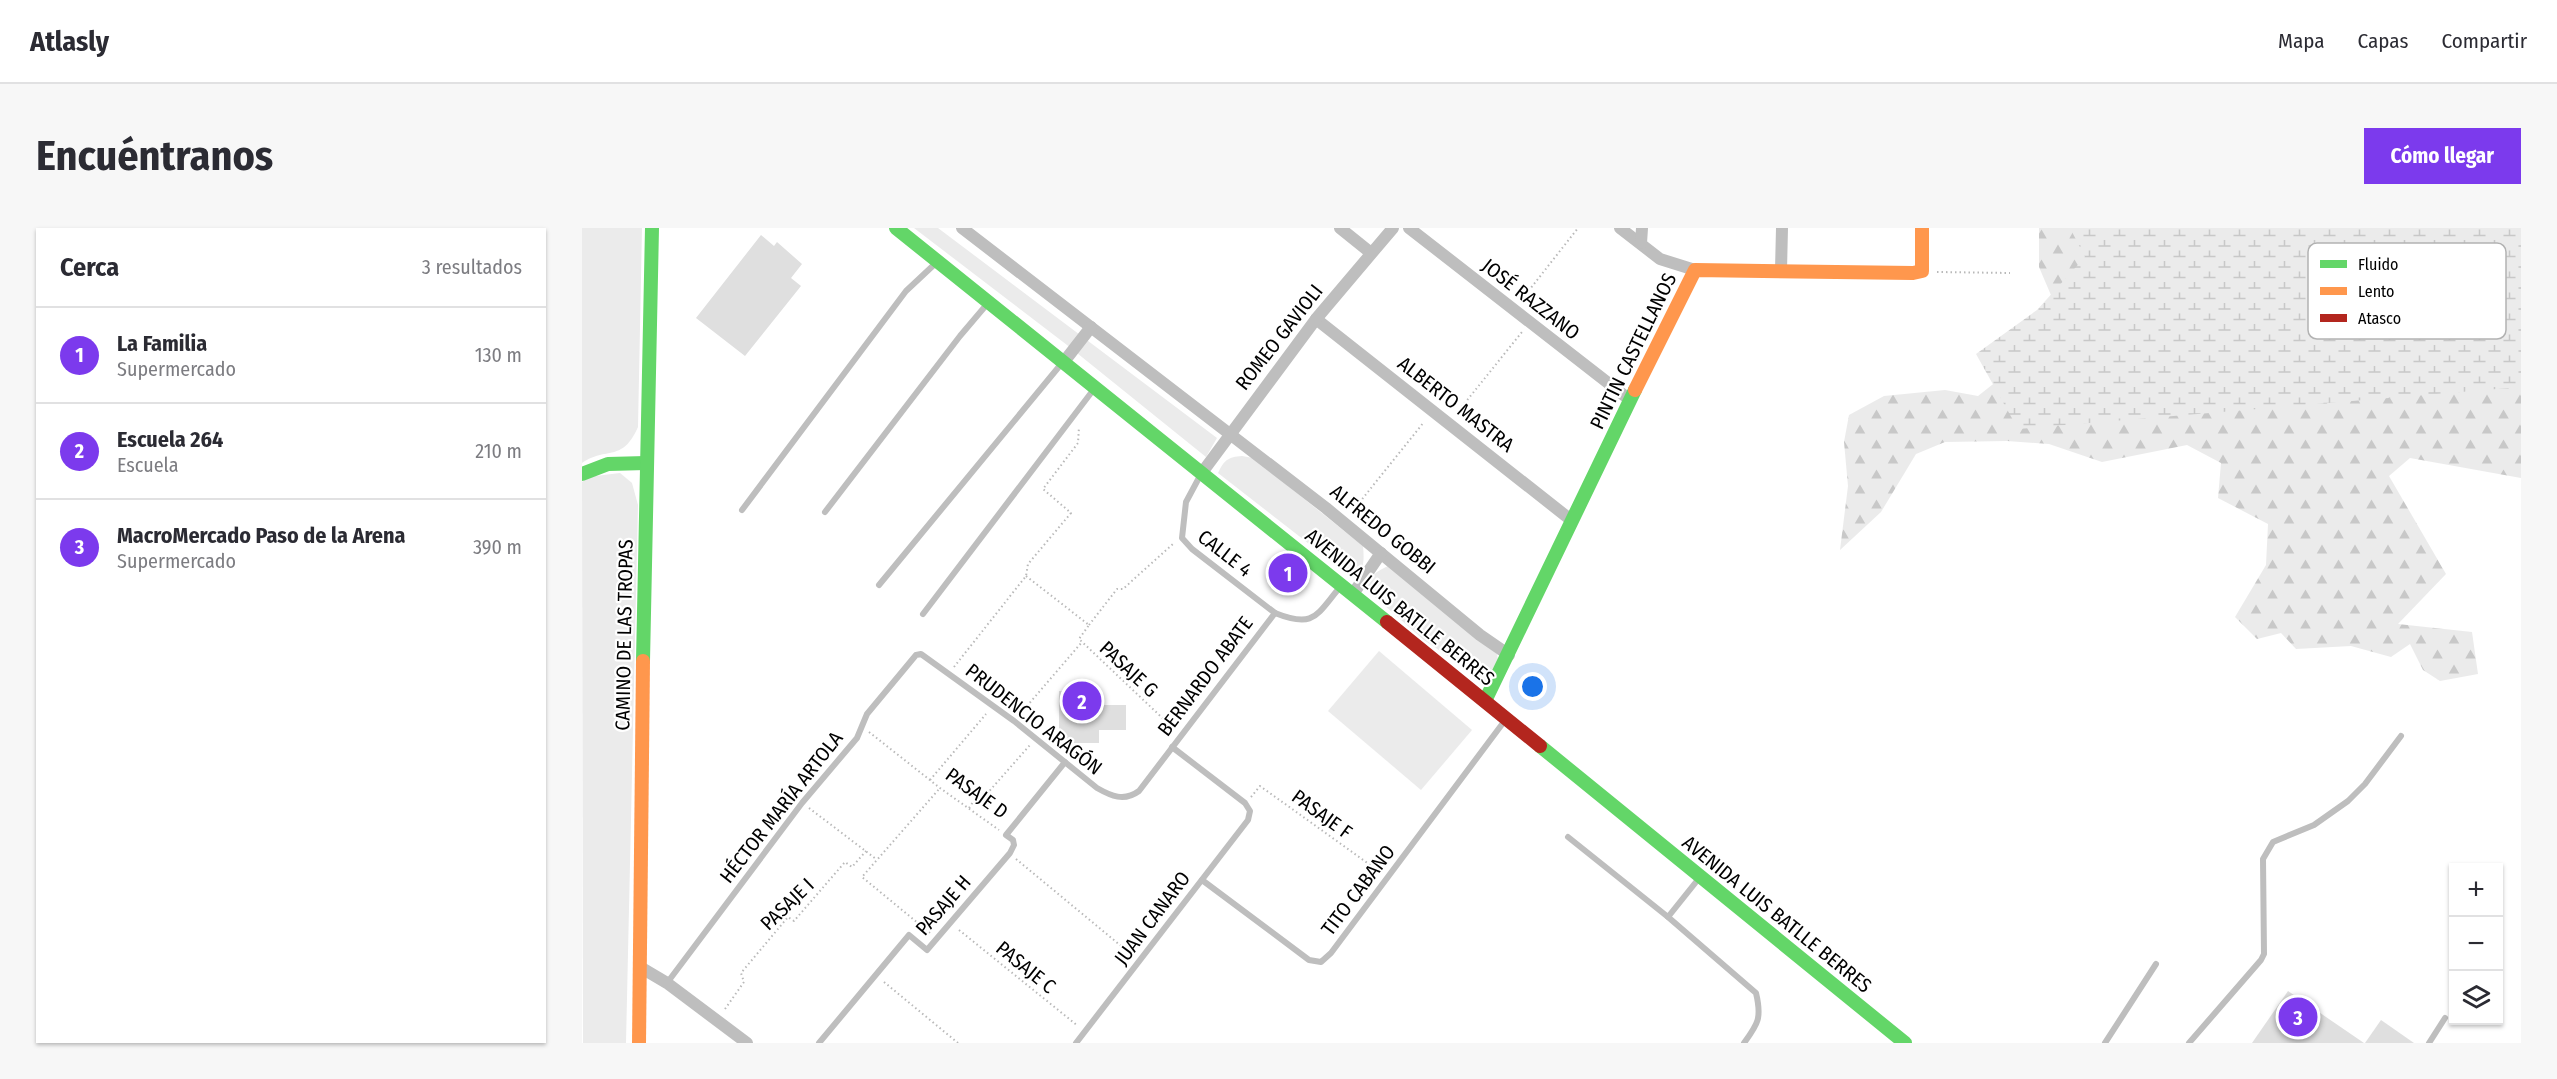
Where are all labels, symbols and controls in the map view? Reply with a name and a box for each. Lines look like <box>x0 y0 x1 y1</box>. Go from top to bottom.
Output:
text: Atlasly <box>30 25 109 58</box>
text: Mapa <box>2278 28 2325 54</box>
text: Capas <box>2358 28 2408 54</box>
text: Compartir <box>2441 28 2527 54</box>
button: Cómo llegar <box>2364 128 2521 184</box>
text: Encuéntranos <box>36 131 273 181</box>
legend <box>2308 243 2506 339</box>
text: Cerca <box>60 252 119 283</box>
street label: JOSÉ RAZZANO <box>1477 253 1585 345</box>
text: 3 resultados <box>422 255 522 279</box>
text: Fluido <box>2358 255 2398 274</box>
street label: PINTIN CASTELLANOS <box>1585 269 1681 433</box>
street label: ROMEO GAVIOLI <box>1230 279 1328 395</box>
text: Lento <box>2358 282 2394 301</box>
text: Atasco <box>2358 309 2401 328</box>
text: La Familia <box>117 330 207 357</box>
text: 1 <box>75 343 84 367</box>
text: 130 m <box>475 343 522 367</box>
street label: ALBERTO MASTRA <box>1393 351 1519 457</box>
text: Supermercado <box>117 357 236 381</box>
text: Escuela 264 <box>117 426 223 453</box>
text: 2 <box>75 439 84 463</box>
text: 210 m <box>475 439 522 463</box>
text: Escuela <box>117 453 179 477</box>
street label: ALFREDO GOBBI <box>1326 479 1440 579</box>
text: MacroMercado Paso de la Arena <box>117 522 405 549</box>
street label: AVENIDA LUIS BATLLE BERRES <box>1301 523 1500 691</box>
street label: CALLE 4 <box>1193 524 1257 582</box>
text: 3 <box>75 535 84 559</box>
text: 390 m <box>473 535 522 559</box>
street label: CAMINO DE LAS TROPAS <box>610 539 638 731</box>
text: Supermercado <box>117 549 236 573</box>
pin: 1 <box>1268 550 1308 596</box>
street label: BERNARDO ABATE <box>1152 612 1258 740</box>
street label: PASAJE G <box>1095 636 1163 702</box>
street label: PRUDENCIO ARAGÓN <box>961 658 1107 780</box>
your location <box>1518 672 1547 701</box>
pin: 2 <box>1062 678 1102 724</box>
street label: HÉCTOR MARÍA ARTOLA <box>714 726 848 888</box>
street label: PASAJE D <box>941 762 1013 824</box>
street label: PASAJE F <box>1287 784 1357 844</box>
street label: AVENIDA LUIS BATLLE BERRES <box>1678 830 1877 998</box>
street label: TITO CABANO <box>1316 840 1400 940</box>
map controls <box>2449 863 2503 1025</box>
button: + <box>2449 863 2503 917</box>
street label: JUAN CANARO <box>1109 866 1195 970</box>
street label: PASAJE H <box>910 870 976 940</box>
street label: PASAJE I <box>755 873 819 935</box>
button: − <box>2449 917 2503 971</box>
street label: PASAJE C <box>991 936 1061 998</box>
button: layers <box>2449 971 2503 1025</box>
pin: 3 <box>2278 994 2318 1040</box>

